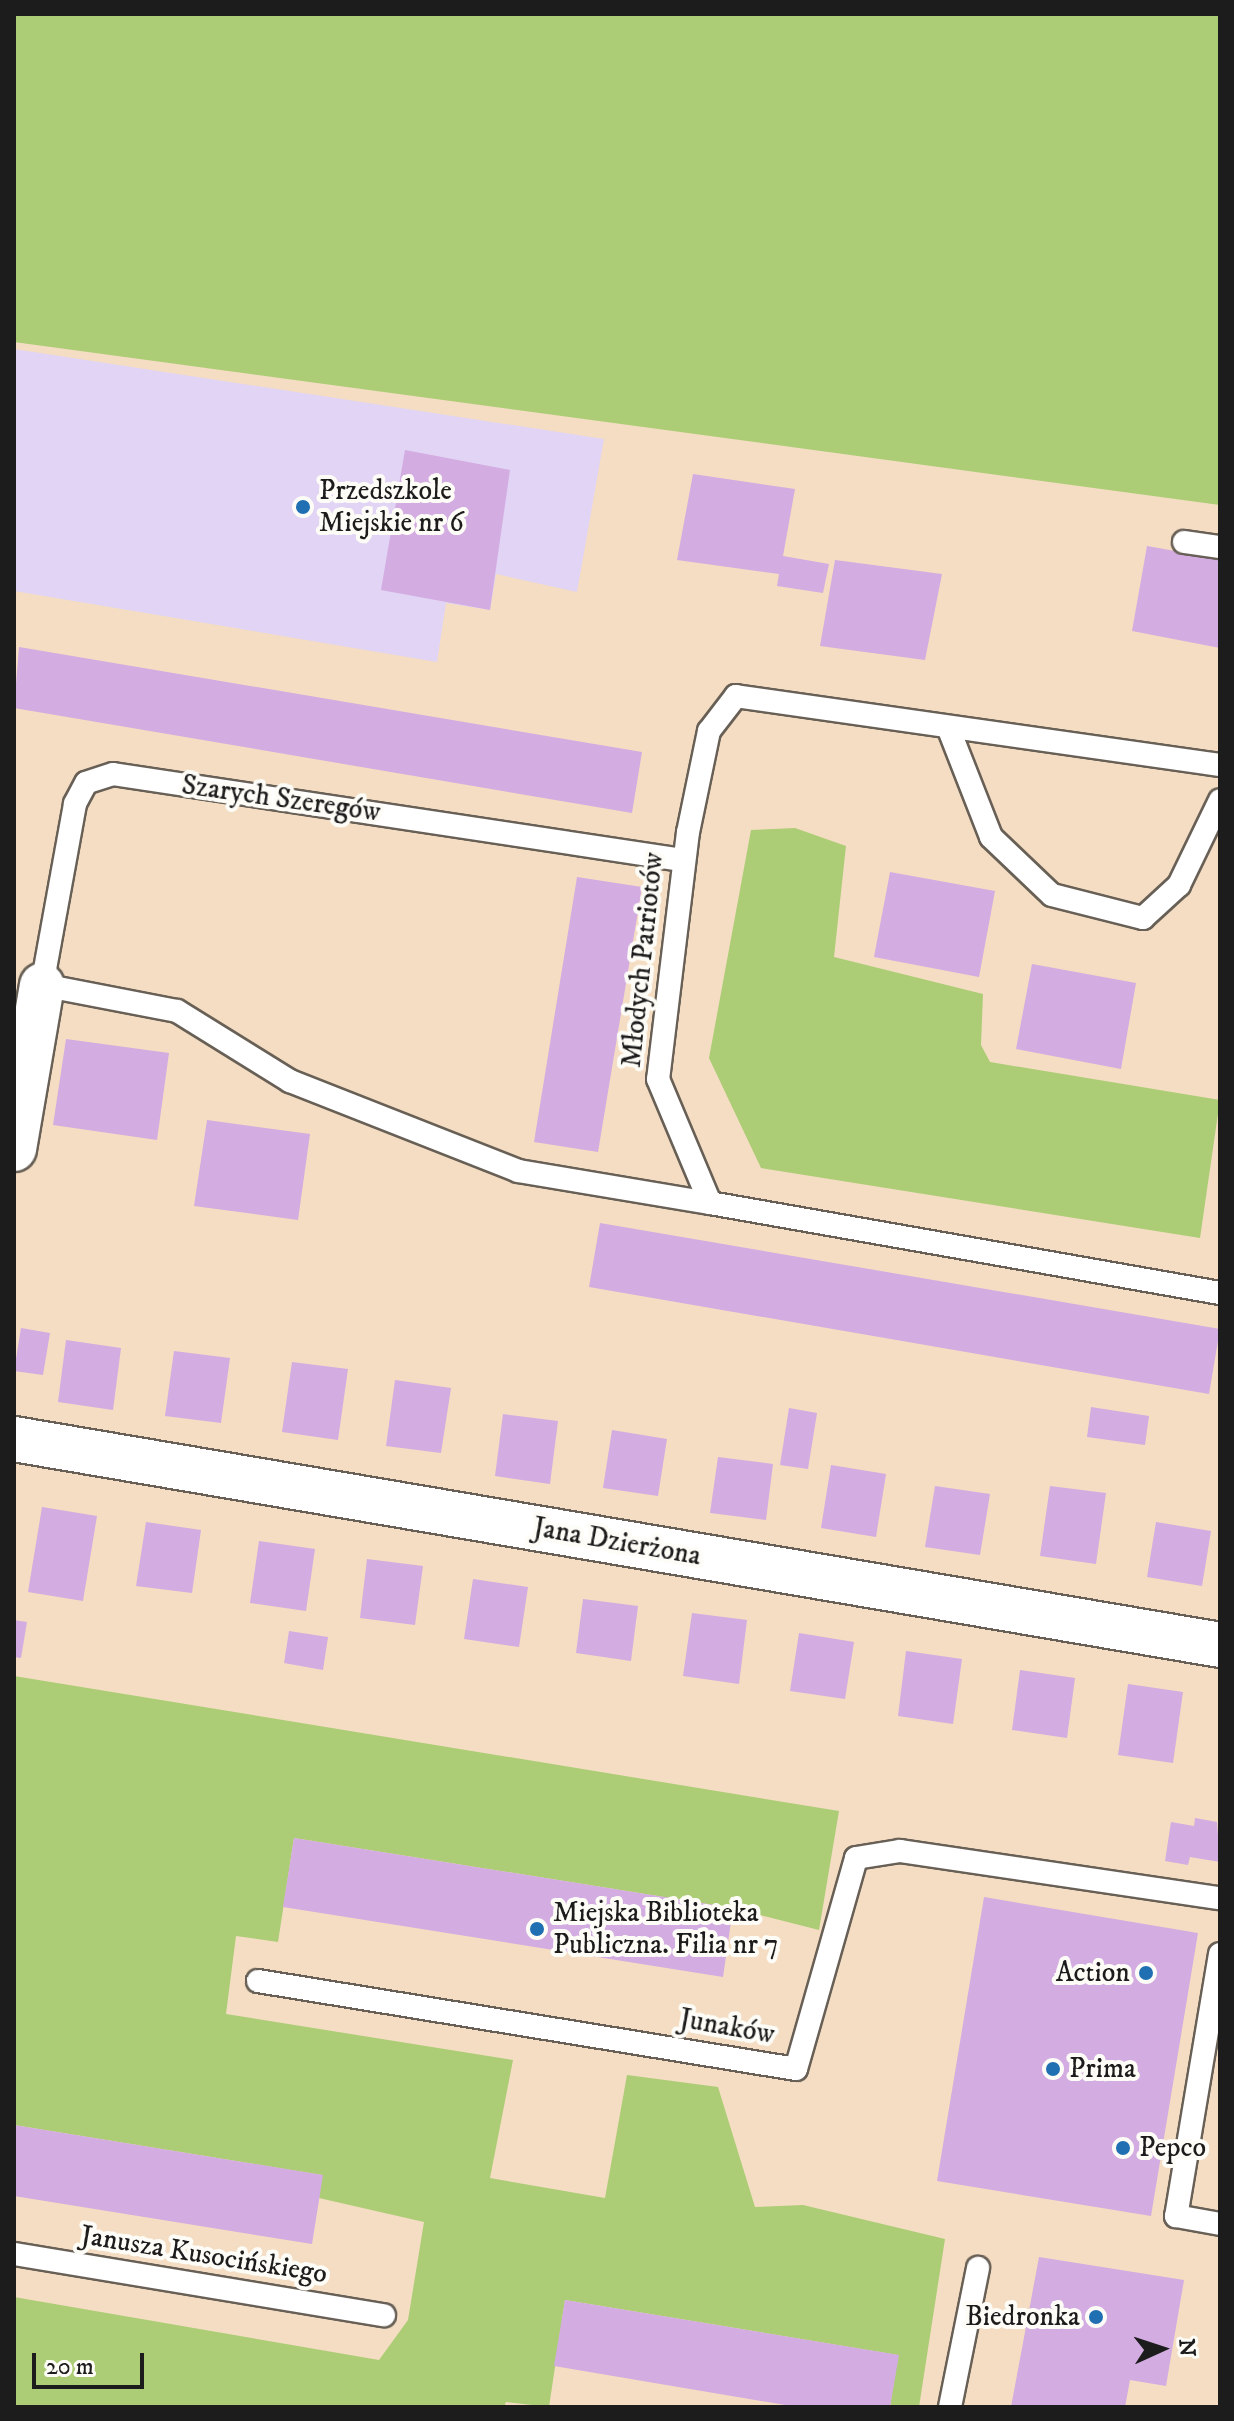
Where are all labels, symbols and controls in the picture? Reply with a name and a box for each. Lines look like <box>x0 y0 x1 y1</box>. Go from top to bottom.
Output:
place label: Przedszkole Miejskie nr 6 <box>319 474 464 540</box>
marker: Przedszkole Miejskie nr 6 <box>294 498 312 516</box>
street label: Szarych Szeregów <box>179 768 383 830</box>
street label: Młodych Patriotów <box>615 851 671 1069</box>
street label: Jana Dzierżona <box>531 1511 703 1573</box>
place label: Miejska Biblioteka Publiczna. Filia nr 7 <box>553 1896 779 1962</box>
marker: Miejska Biblioteka Publiczna. Filia nr 7 <box>528 1920 546 1938</box>
place label: Action <box>1056 1956 1130 1990</box>
marker: Action <box>1137 1964 1155 1982</box>
street label: Junaków <box>677 2002 777 2052</box>
place label: Prima <box>1069 2052 1136 2086</box>
marker: Prima <box>1044 2060 1062 2078</box>
place label: Pepco <box>1139 2131 1206 2165</box>
marker: Pepco <box>1114 2139 1132 2157</box>
street label: Janusza Kusocińskiego <box>78 2219 330 2291</box>
place label: Biedronka <box>965 2300 1080 2334</box>
marker: Biedronka <box>1087 2308 1105 2326</box>
north arrow <box>1122 2309 1202 2389</box>
scale bar <box>36 2337 148 2387</box>
text: N <box>1173 2338 1200 2357</box>
text: 20 m <box>46 2352 94 2382</box>

